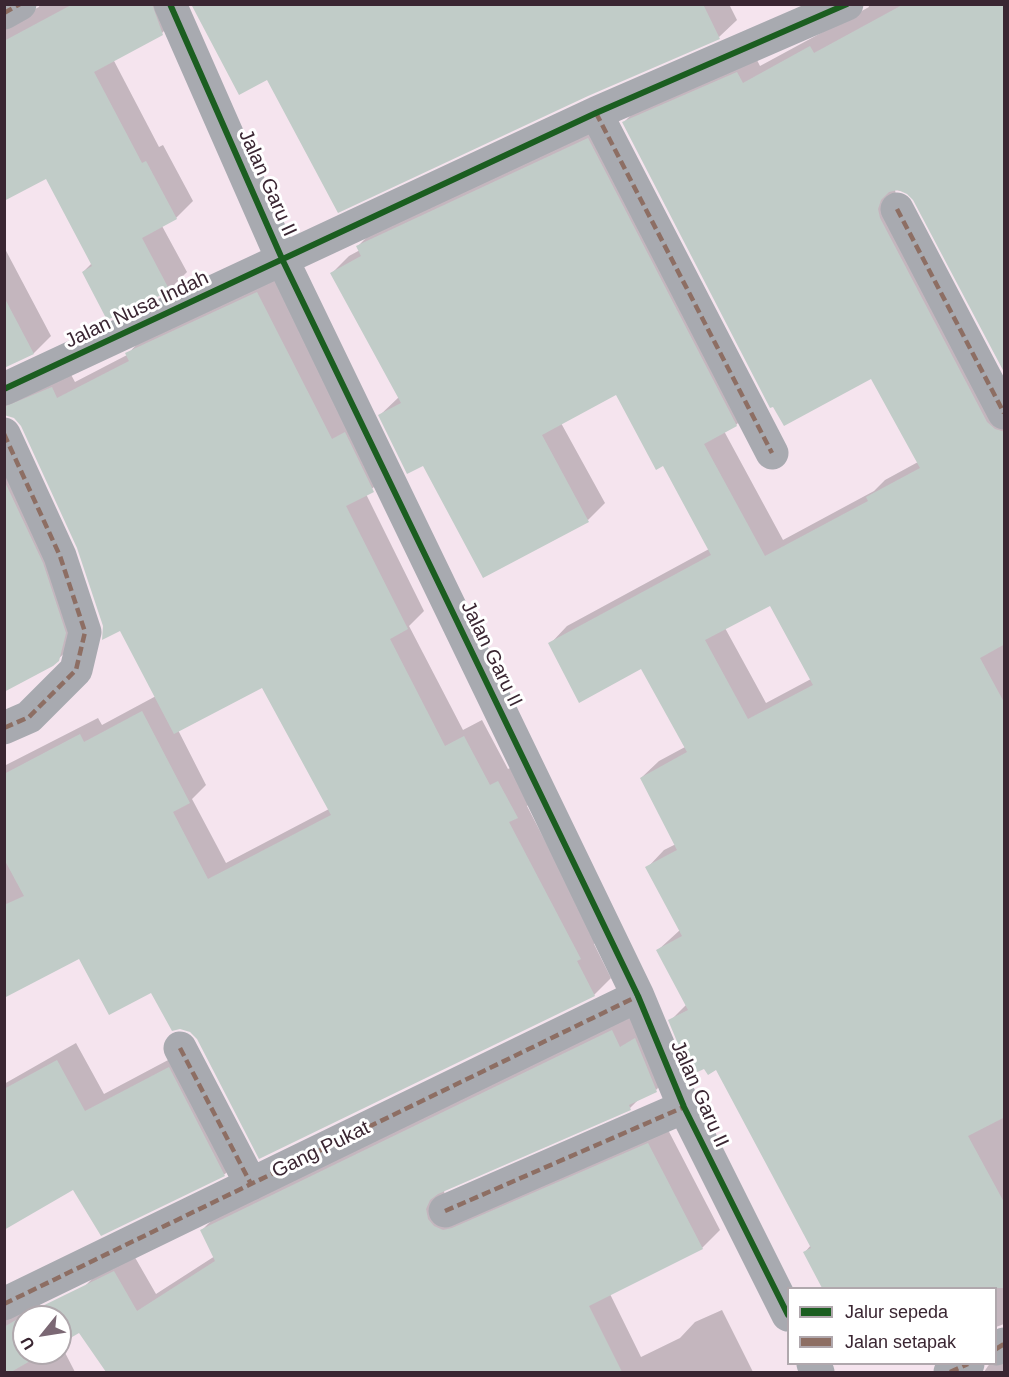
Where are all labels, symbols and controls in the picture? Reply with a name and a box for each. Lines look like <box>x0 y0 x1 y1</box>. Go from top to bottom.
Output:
street label: Jalan Garu II <box>233 126 301 240</box>
street label: Jalan Nusa Indah <box>61 266 213 354</box>
street label: Jalan Garu II <box>455 597 527 711</box>
street label: Jalan Garu II <box>665 1037 733 1151</box>
street label: Gang Pukat <box>268 1116 374 1184</box>
legend <box>787 1287 997 1365</box>
text: Jalur sepeda <box>845 1302 948 1322</box>
north arrow <box>12 1305 72 1365</box>
text: Jalan setapak <box>845 1332 956 1352</box>
text: U <box>17 1334 38 1353</box>

